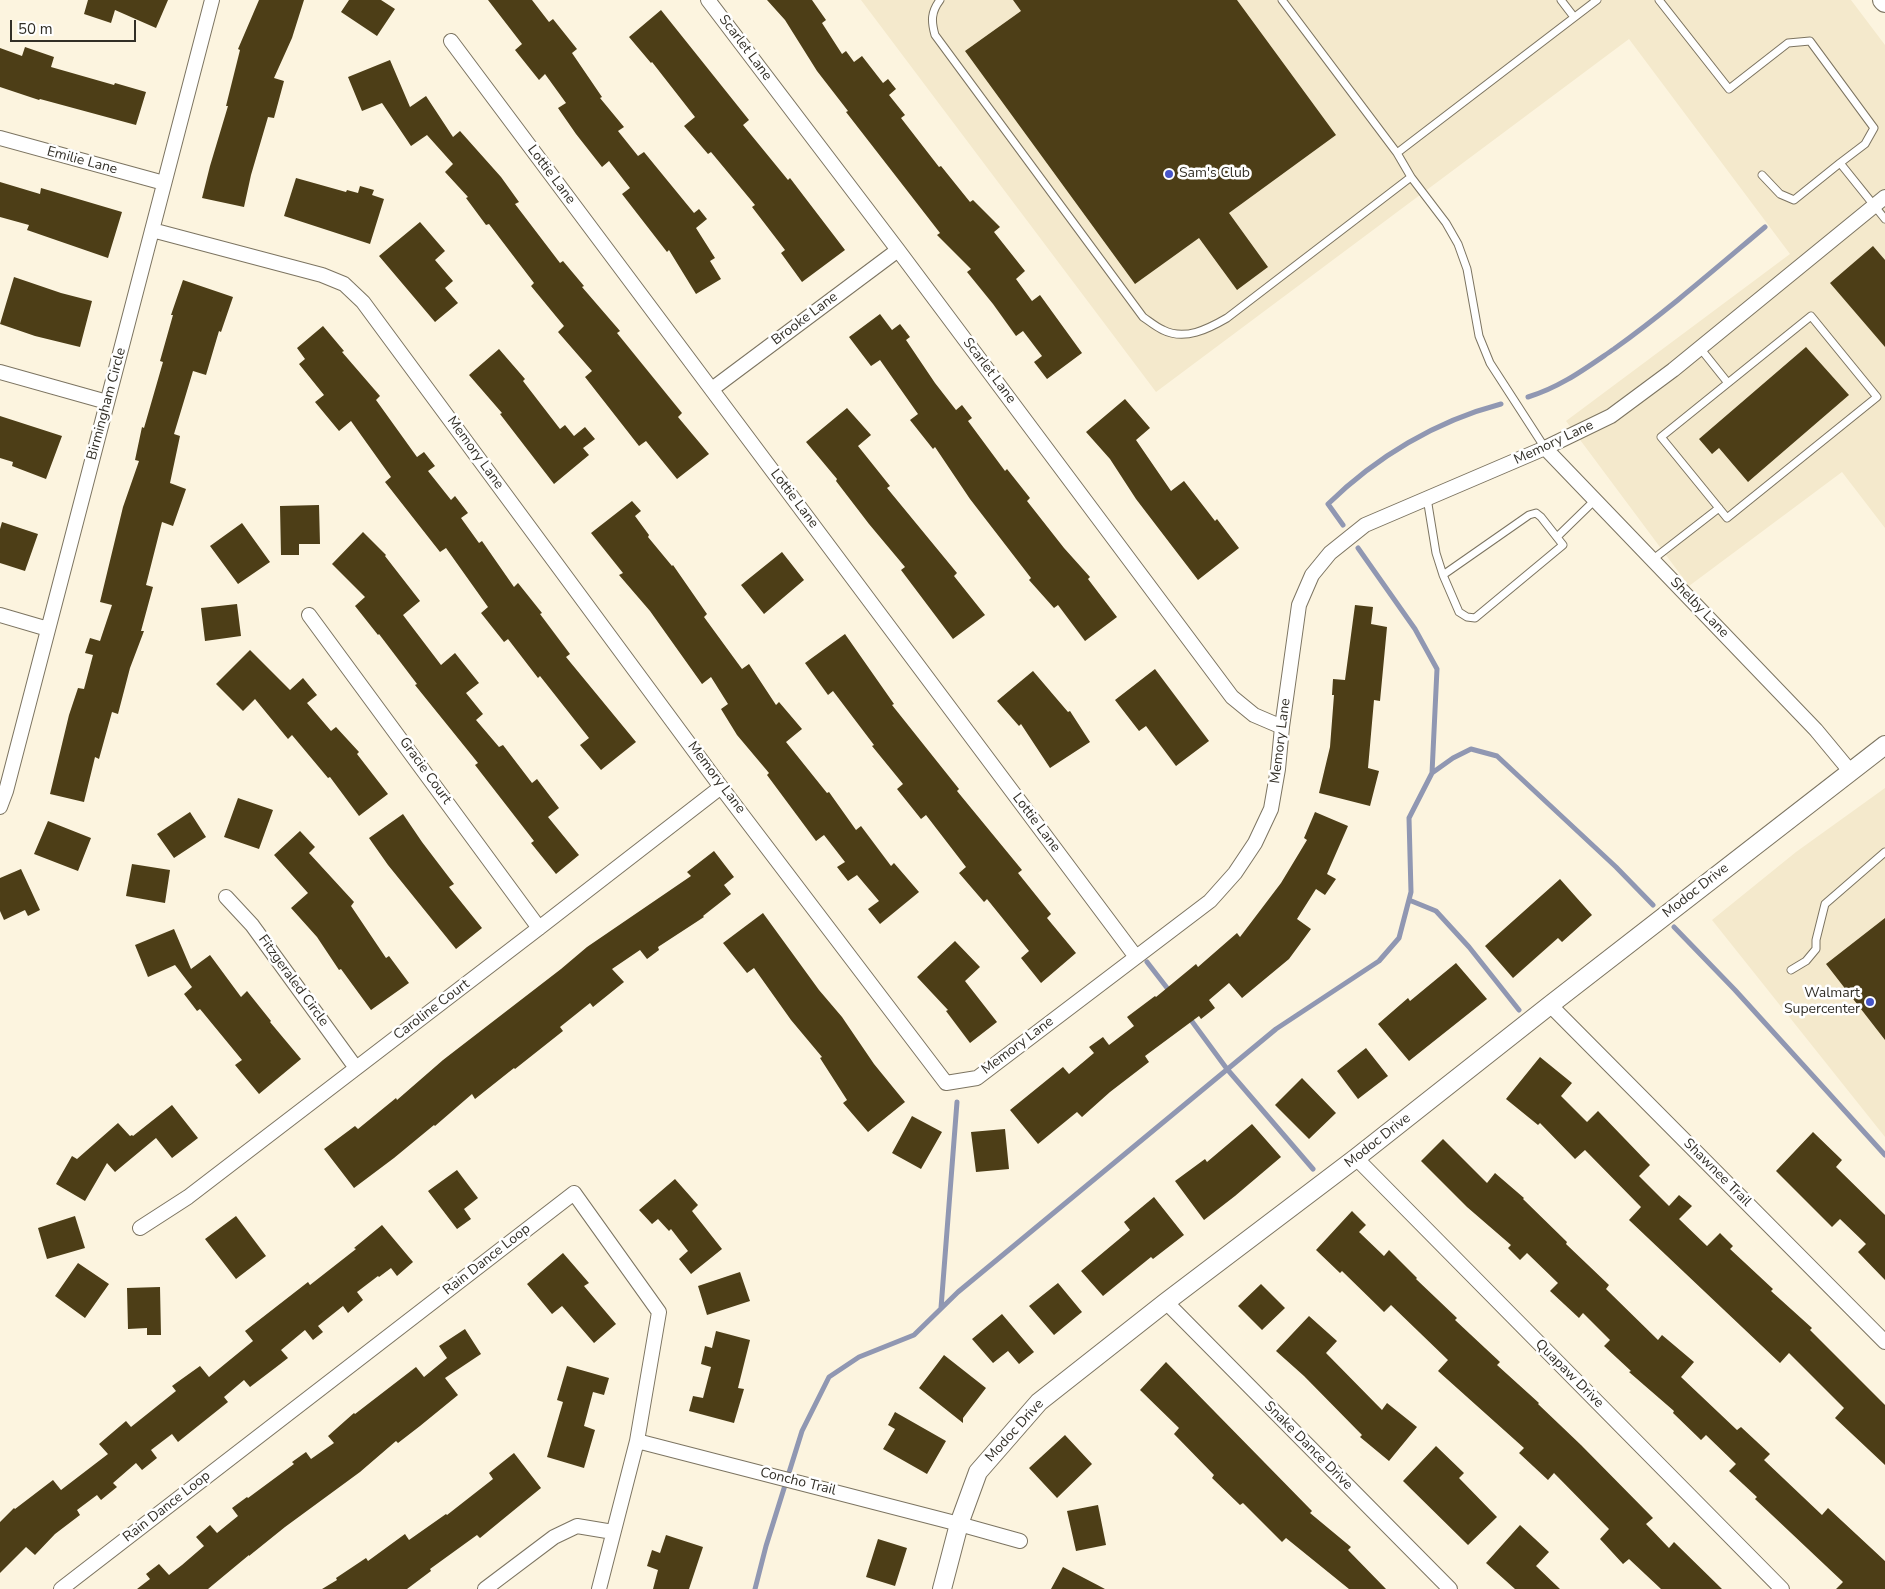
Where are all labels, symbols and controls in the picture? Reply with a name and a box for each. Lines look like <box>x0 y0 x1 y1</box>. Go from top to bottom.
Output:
scale bar <box>12 10 139 42</box>
street label: Scarlet Lane <box>715 12 775 84</box>
text: 50 m <box>18 19 53 39</box>
street label: Lottie Lane <box>523 142 579 208</box>
street label: Emilie Lane <box>45 144 119 178</box>
place label: Sam's Club <box>1179 166 1250 182</box>
marker: Sam's Club <box>1163 168 1175 180</box>
street label: Brooke Lane <box>769 289 841 349</box>
street label: Scarlet Lane <box>959 335 1019 407</box>
street label: Birmingham Circle <box>84 346 130 462</box>
street label: Memory Lane <box>443 413 507 493</box>
street label: Memory Lane <box>1512 417 1596 469</box>
street label: Lottie Lane <box>766 466 822 532</box>
street label: Shelby Lane <box>1666 574 1732 642</box>
street label: Memory Lane <box>1267 697 1295 785</box>
street label: Gracie Court <box>395 734 455 808</box>
street label: Memory Lane <box>683 739 749 817</box>
street label: Lottie Lane <box>1008 790 1064 856</box>
street label: Modoc Drive <box>1660 860 1732 922</box>
street label: Fitzgeraled Circle <box>254 932 332 1030</box>
street label: Caroline Court <box>391 976 473 1044</box>
place label: Walmart Supercenter <box>1784 986 1860 1019</box>
marker: Walmart Supercenter <box>1864 996 1876 1008</box>
street label: Memory Lane <box>979 1013 1057 1079</box>
street label: Modoc Drive <box>1342 1110 1414 1172</box>
street label: Shawnee Trail <box>1680 1136 1754 1210</box>
street label: Rain Dance Loop <box>440 1221 534 1299</box>
street label: Quapaw Drive <box>1531 1336 1607 1412</box>
street label: Modoc Drive <box>982 1396 1048 1466</box>
street label: Snake Dance Drive <box>1260 1398 1356 1494</box>
street label: Concho Trail <box>758 1464 838 1500</box>
street label: Rain Dance Loop <box>120 1468 214 1546</box>

